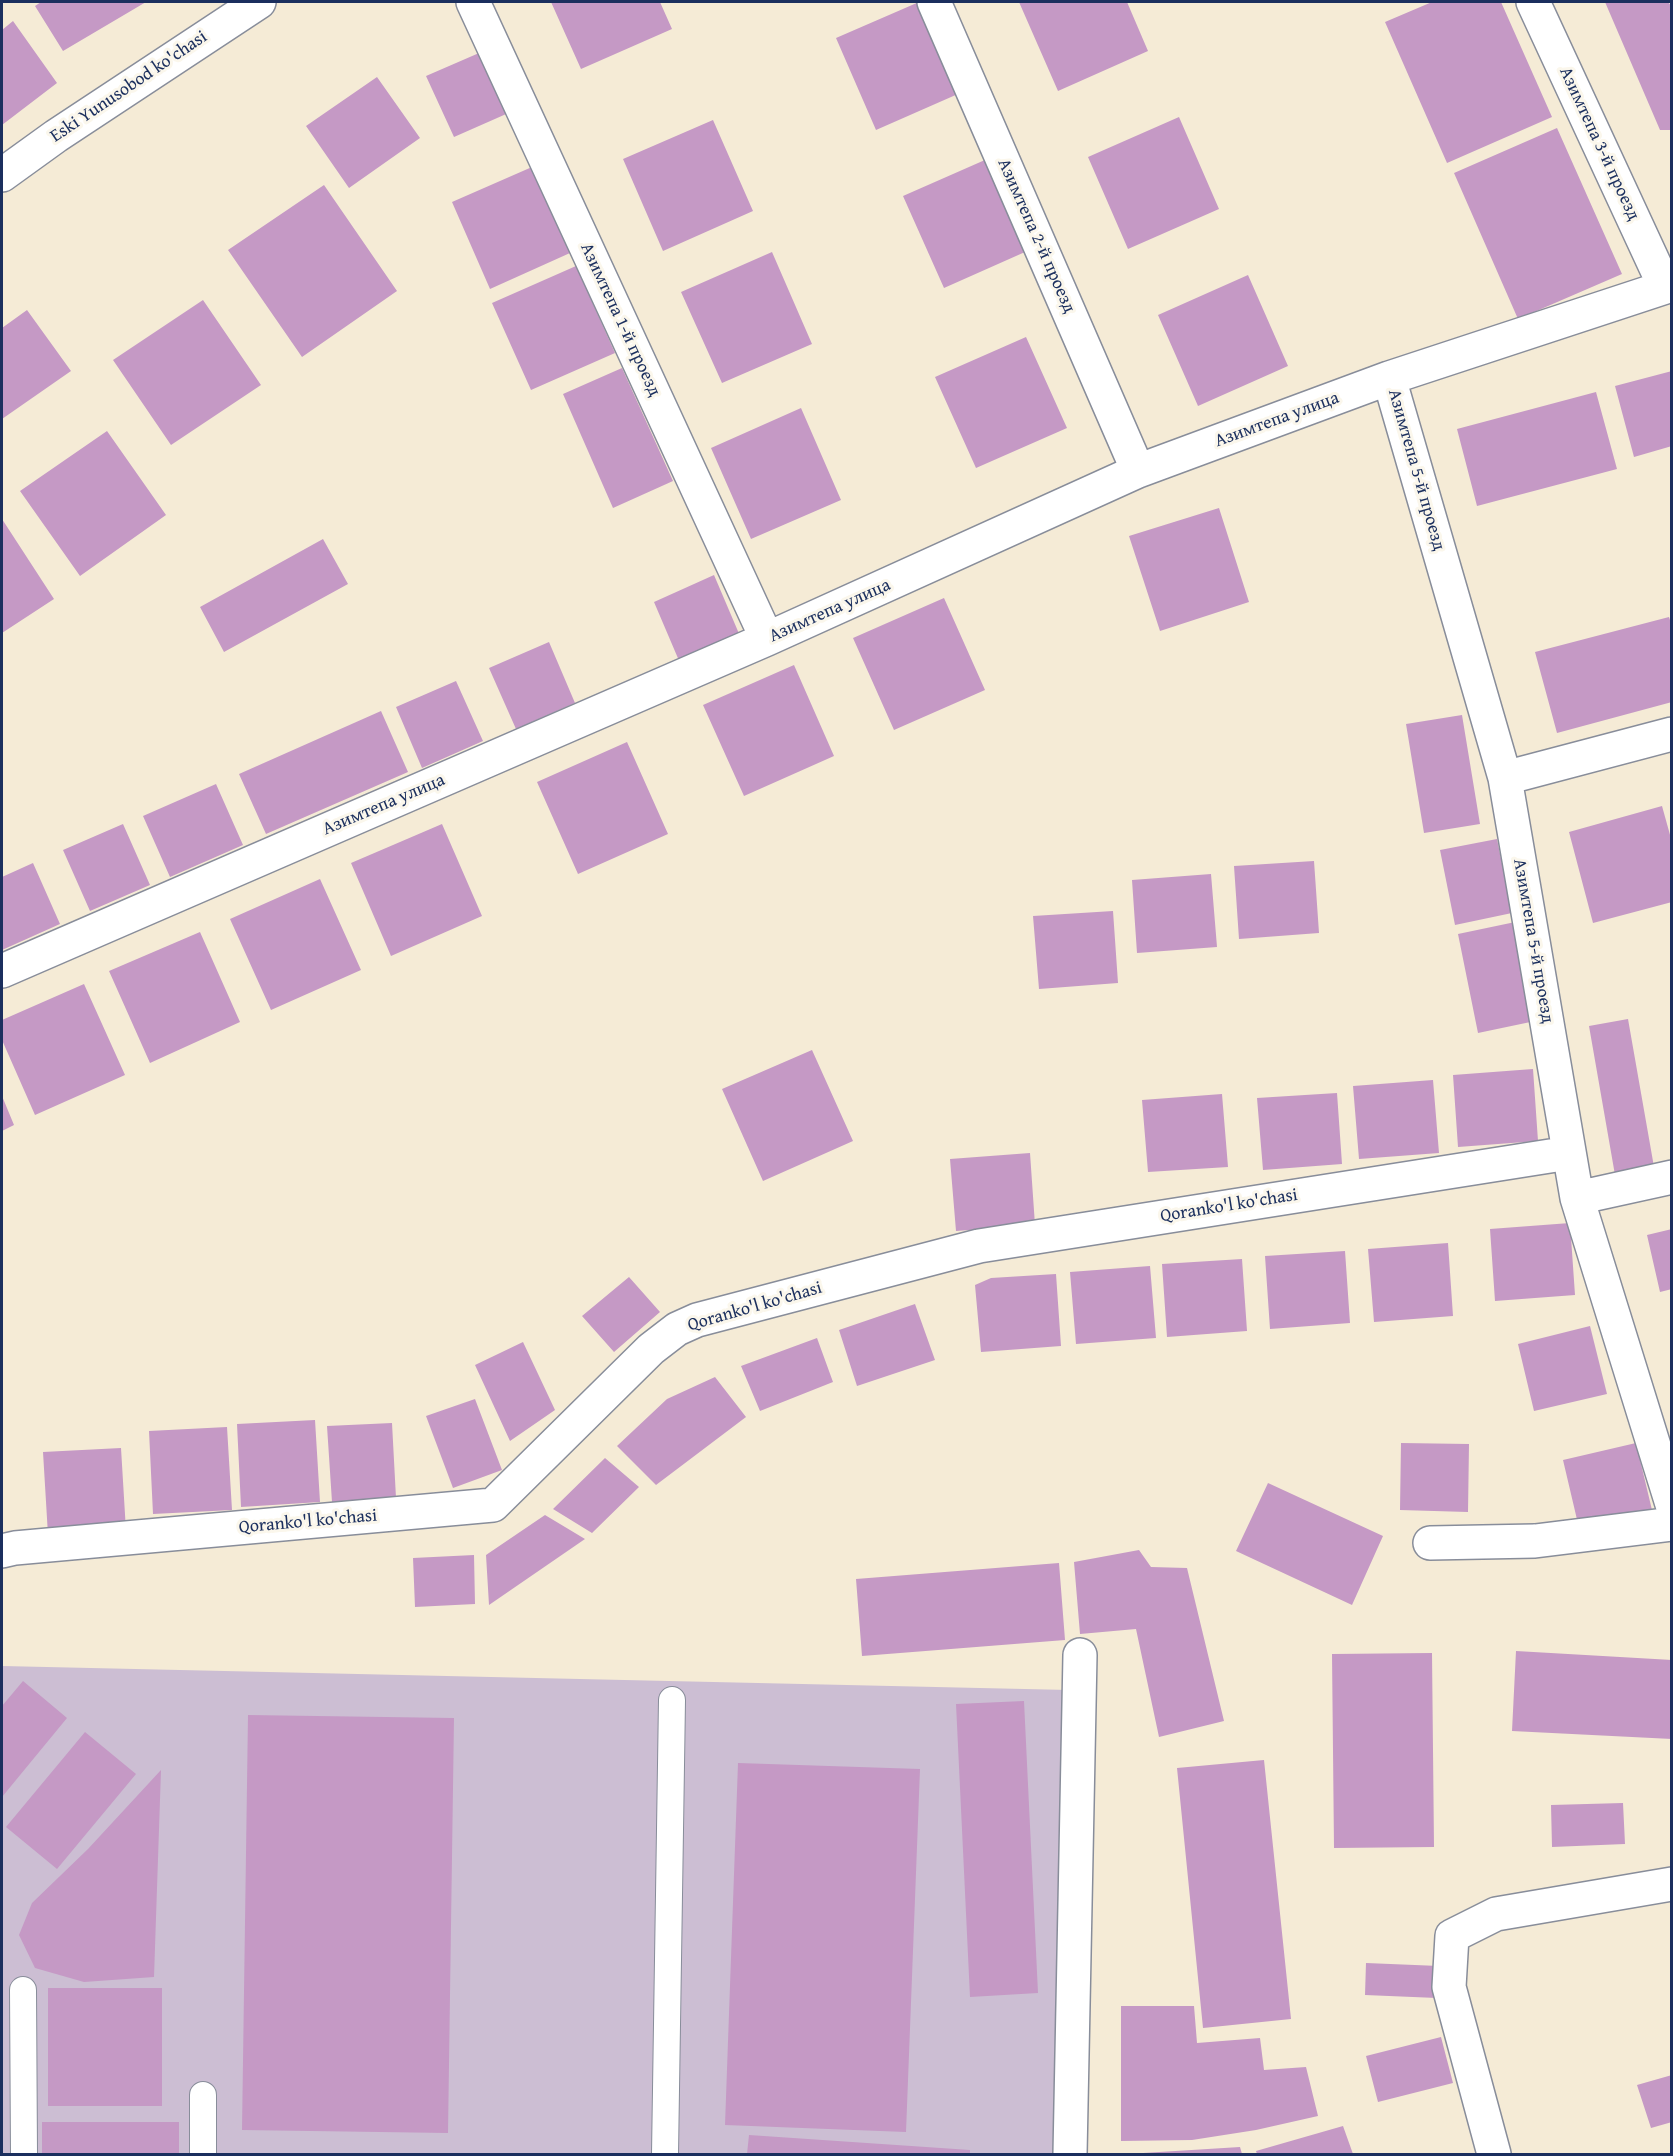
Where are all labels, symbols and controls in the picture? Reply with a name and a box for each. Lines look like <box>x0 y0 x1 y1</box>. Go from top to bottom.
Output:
street label: Eski Yunusobod ko'chasi <box>47 27 211 147</box>
street label: Азимтепа 3-й проезд <box>1554 64 1644 224</box>
street label: Азимтепа 2-й проезд <box>992 155 1080 317</box>
street label: Азимтепа 1-й проезд <box>575 240 665 400</box>
street label: Азимтепа улица <box>1212 387 1342 453</box>
street label: Азимтепа 5-й проезд <box>1383 387 1449 553</box>
street label: Азимтепа улица <box>766 575 894 647</box>
street label: Азимтепа улица <box>320 770 448 840</box>
street label: Азимтепа 5-й проезд <box>1508 857 1558 1025</box>
street label: Qoranko'l ko'chasi <box>1159 1184 1299 1228</box>
street label: Qoranko'l ko'chasi <box>685 1278 825 1336</box>
street label: Qoranko'l ko'chasi <box>238 1505 378 1539</box>

